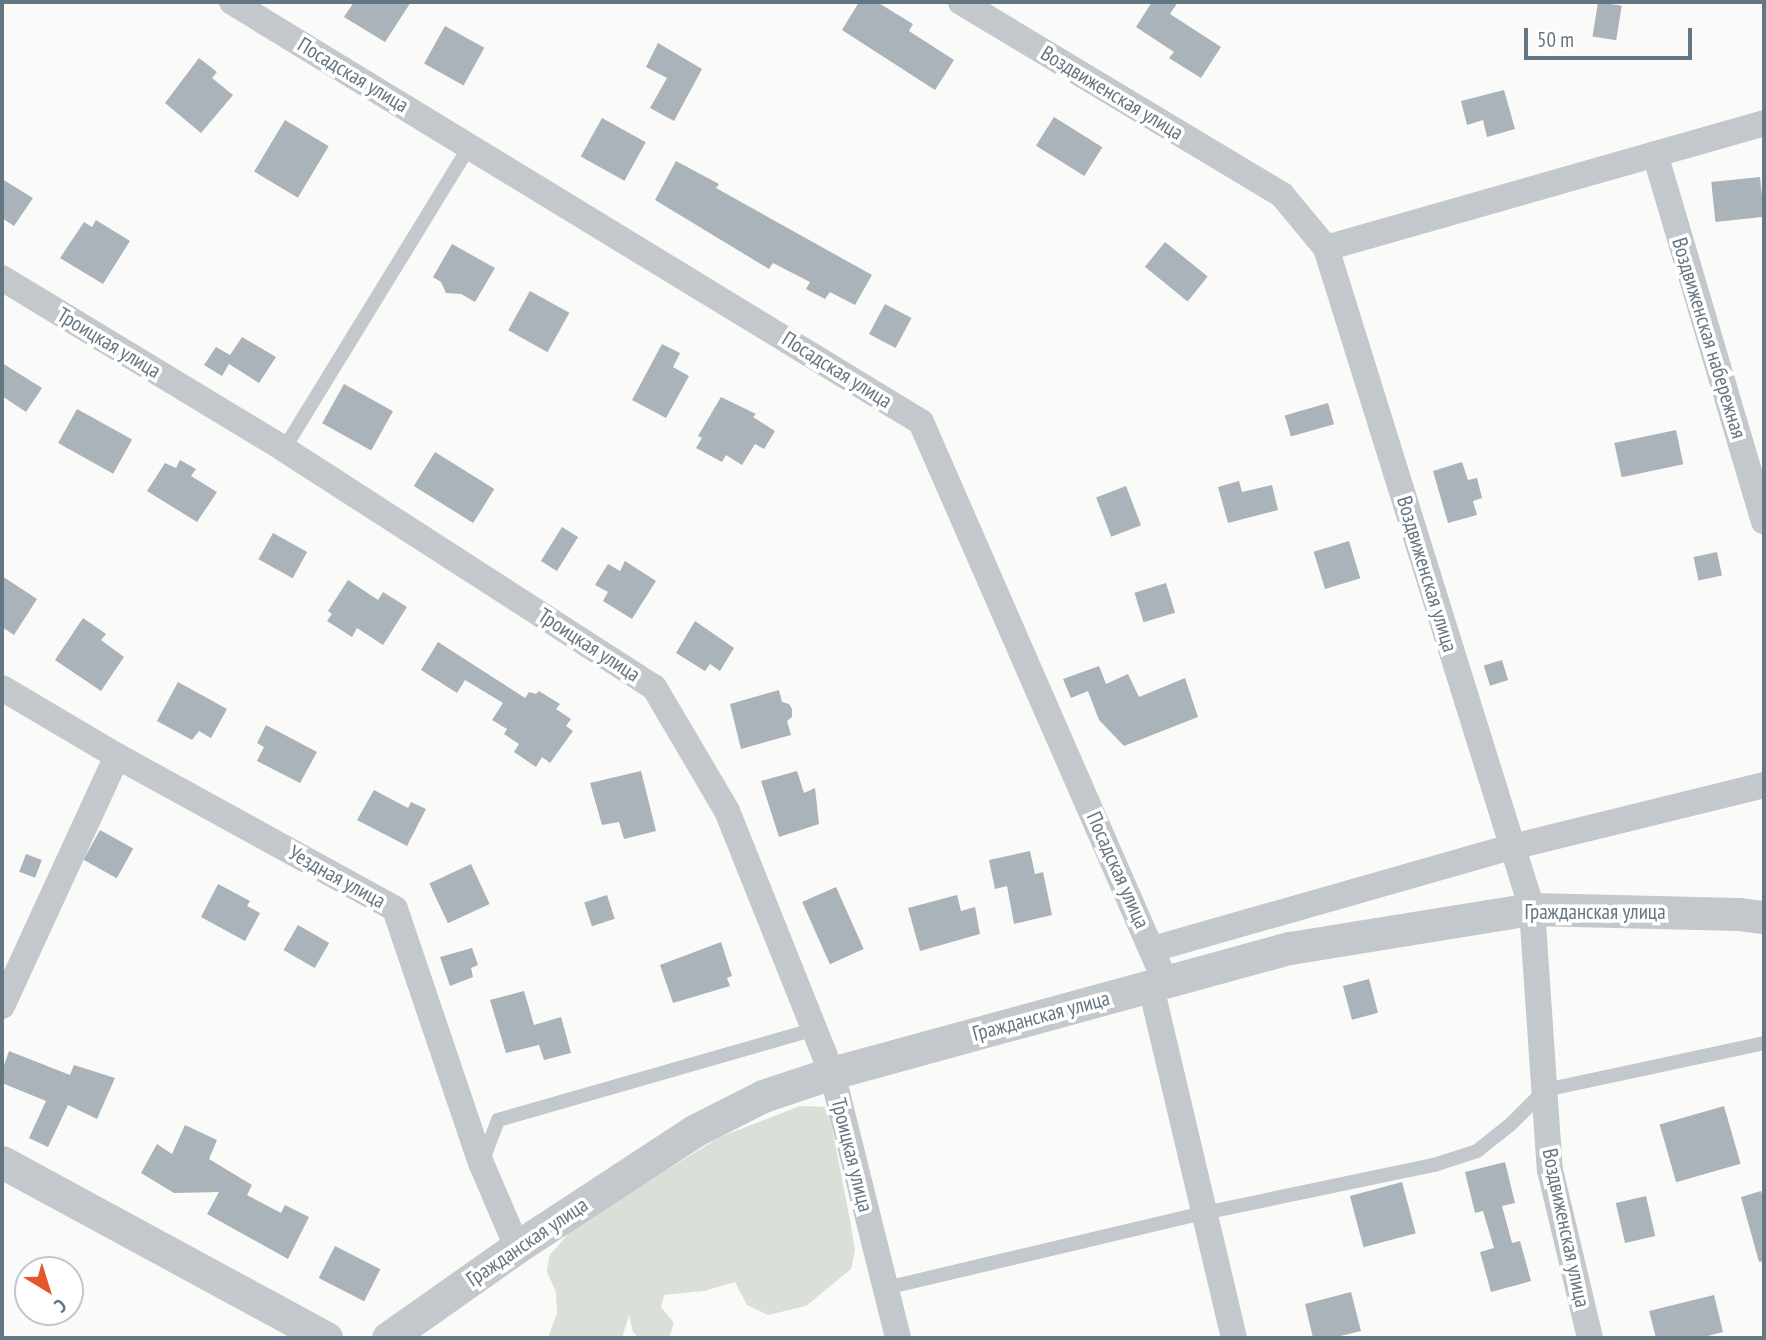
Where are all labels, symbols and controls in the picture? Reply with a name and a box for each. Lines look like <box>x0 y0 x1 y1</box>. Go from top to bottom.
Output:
scale bar <box>1528 14 1696 58</box>
text: 50 m <box>1537 26 1574 53</box>
street label: Посадская улица <box>293 32 413 118</box>
street label: Воздвиженская улица <box>1036 41 1188 145</box>
street label: Воздвиженская набережная <box>1666 235 1752 441</box>
street label: Троицкая улица <box>53 302 165 384</box>
street label: Посадская улица <box>777 326 897 414</box>
street label: Воздвиженская улица <box>1391 493 1463 655</box>
street label: Троицкая улица <box>533 603 645 687</box>
street label: Посадская улица <box>1081 808 1155 932</box>
street label: Уездная улица <box>284 840 390 914</box>
street label: Гражданская улица <box>1524 899 1666 925</box>
street label: Гражданская улица <box>970 986 1112 1046</box>
street label: Троицкая улица <box>826 1095 878 1215</box>
street label: Воздвиженская улица <box>1537 1146 1595 1310</box>
street label: Гражданская улица <box>461 1192 593 1292</box>
north arrow <box>14 1256 84 1326</box>
text: С <box>50 1294 72 1318</box>

